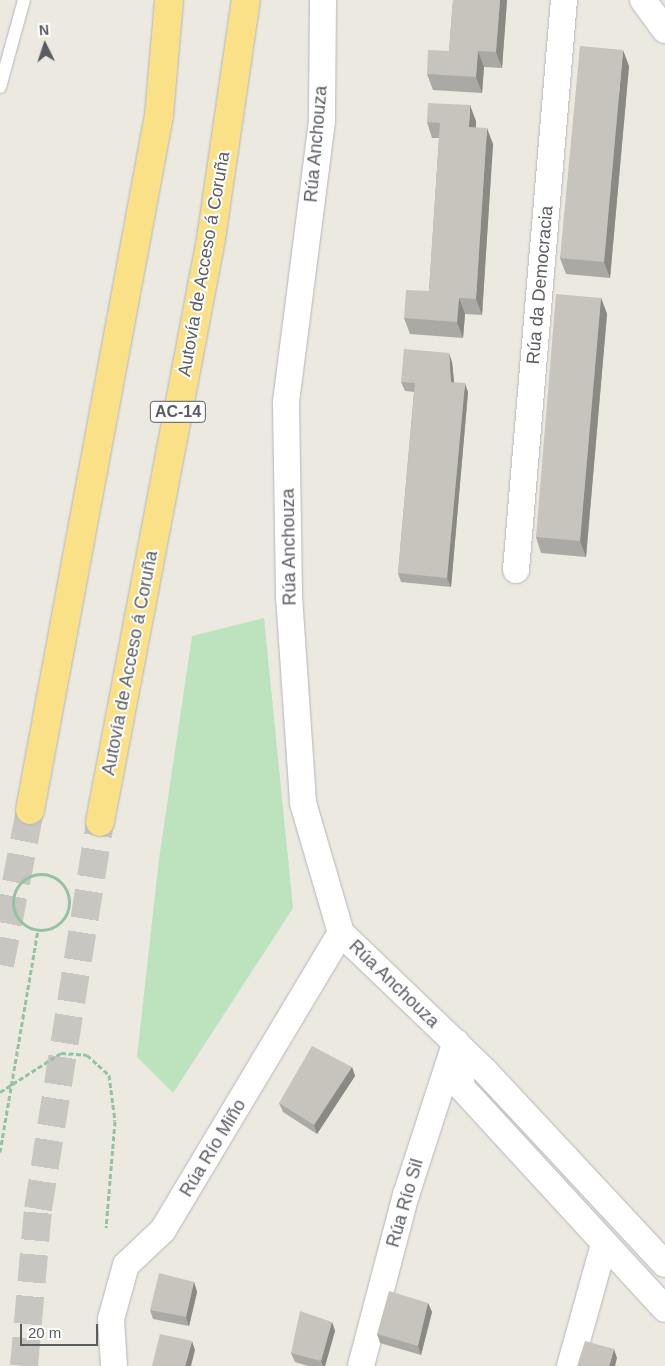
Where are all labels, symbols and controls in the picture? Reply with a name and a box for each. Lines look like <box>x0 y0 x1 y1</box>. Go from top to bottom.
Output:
north arrow <box>20 20 70 70</box>
text: N <box>38 22 50 38</box>
street label: Rúa Anchouza <box>300 84 332 204</box>
street label: Autovía de Acceso á Coruña <box>173 149 235 379</box>
street label: Rúa da Democracia <box>522 205 558 365</box>
road number: AC-14 <box>149 398 207 426</box>
street label: Rúa Anchouza <box>277 488 301 606</box>
street label: Autovía de Acceso á Coruña <box>98 548 162 778</box>
street label: Rúa Anchouza <box>344 935 444 1033</box>
street label: Rúa Río Miño <box>175 1095 251 1201</box>
street label: Rúa Río Sil <box>382 1156 428 1250</box>
scale bar <box>22 1314 100 1346</box>
text: 20 m <box>28 1324 61 1341</box>

